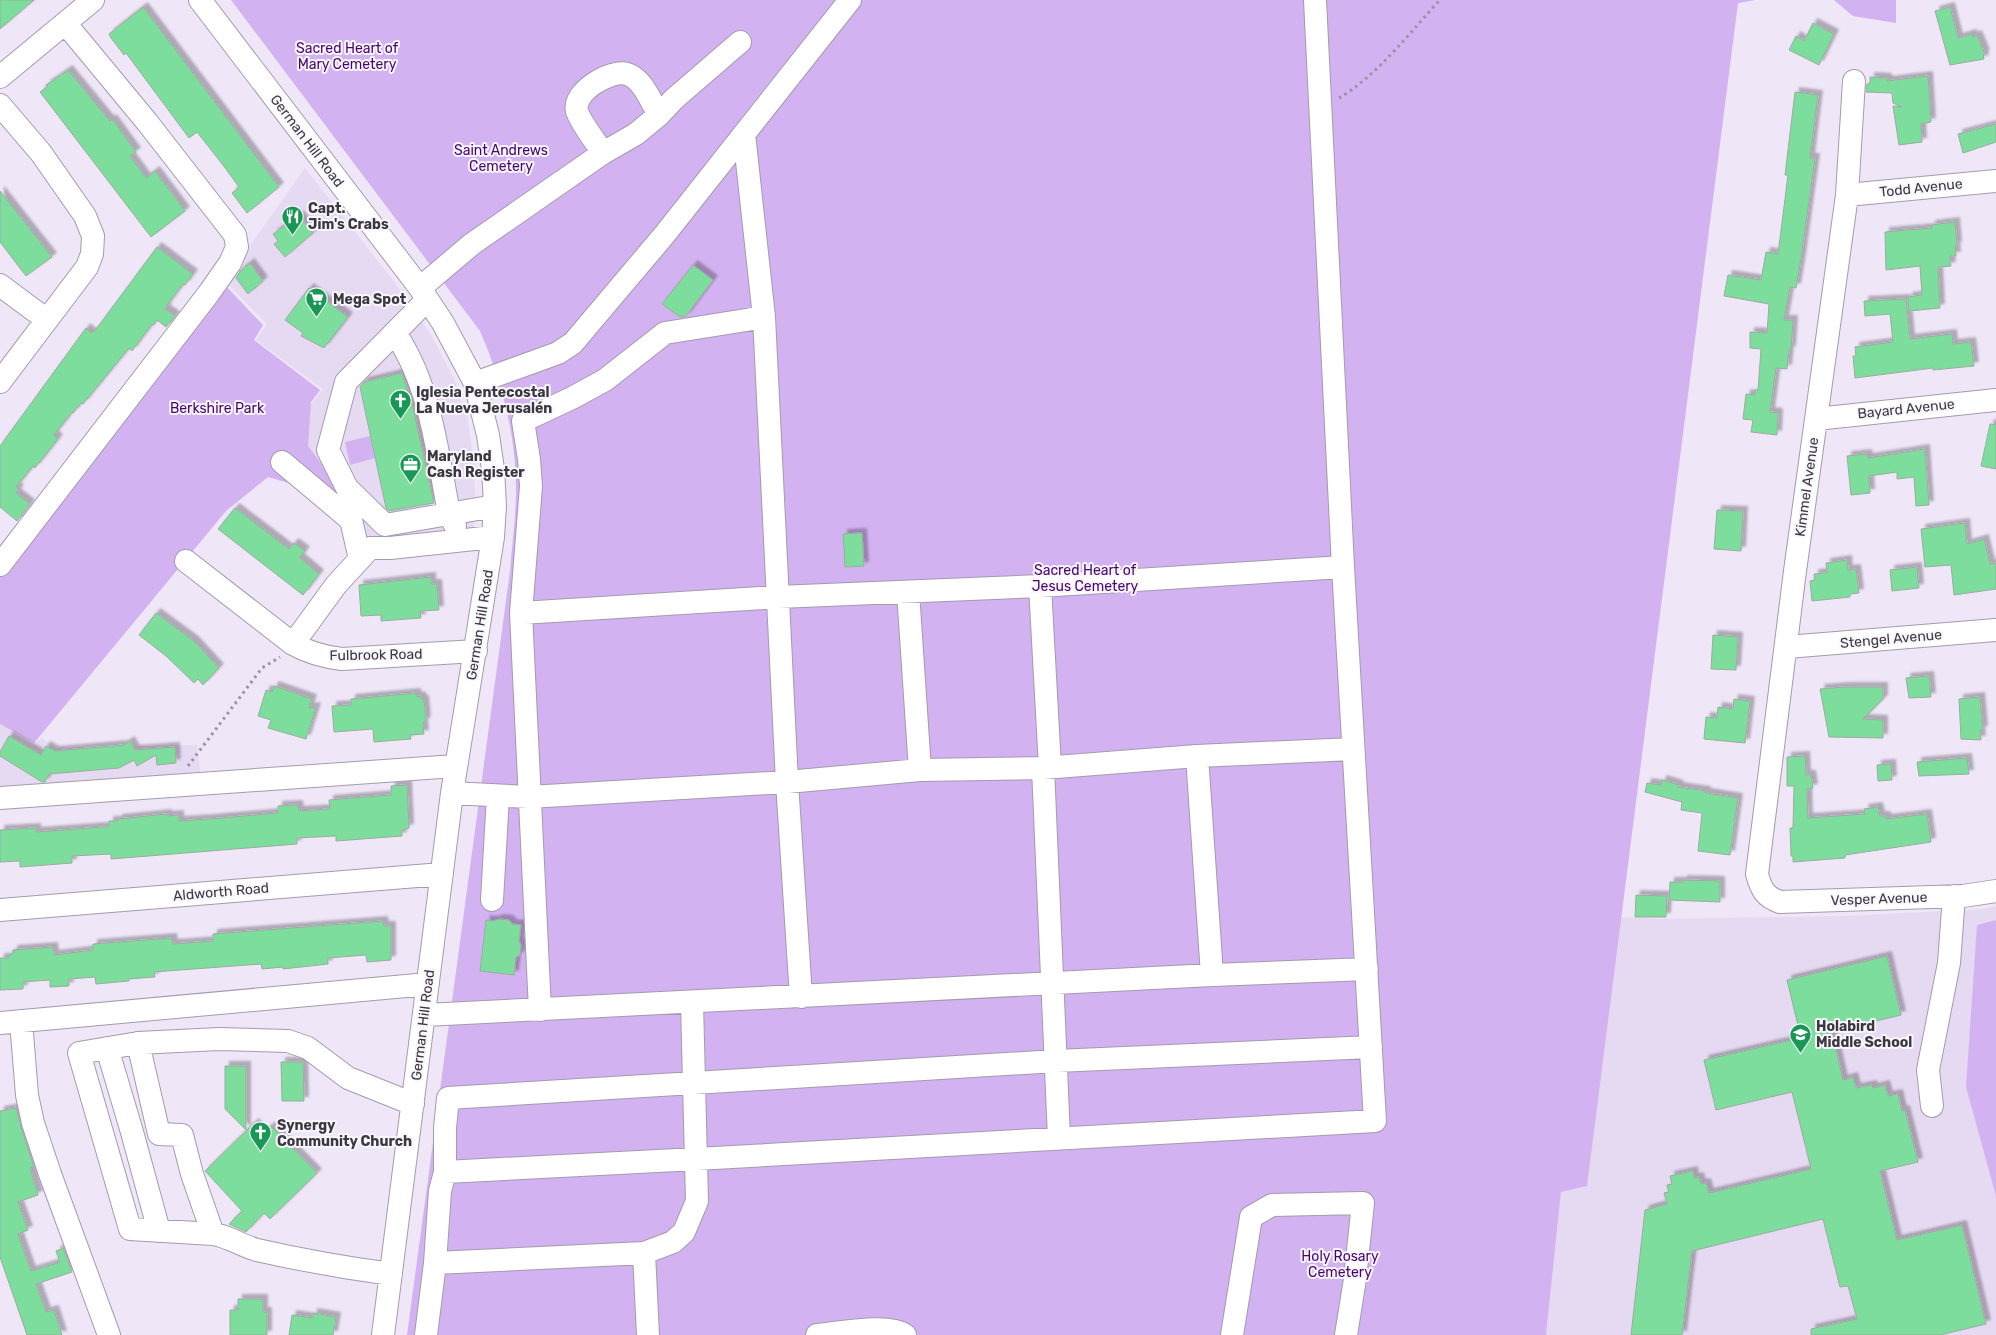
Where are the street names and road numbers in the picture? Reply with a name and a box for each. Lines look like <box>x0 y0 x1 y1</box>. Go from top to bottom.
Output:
street label: German Hill Road <box>267 91 347 191</box>
street label: Todd Avenue <box>1879 175 1964 201</box>
street label: Bayard Avenue <box>1857 395 1956 423</box>
street label: Kimmel Avenue <box>1792 436 1822 538</box>
street label: German Hill Road <box>463 569 497 681</box>
street label: Stengel Avenue <box>1839 626 1943 652</box>
street label: Fulbrook Road <box>329 646 423 664</box>
street label: Aldworth Road <box>172 879 270 905</box>
street label: Vesper Avenue <box>1830 889 1928 909</box>
street label: German Hill Road <box>408 969 438 1081</box>

